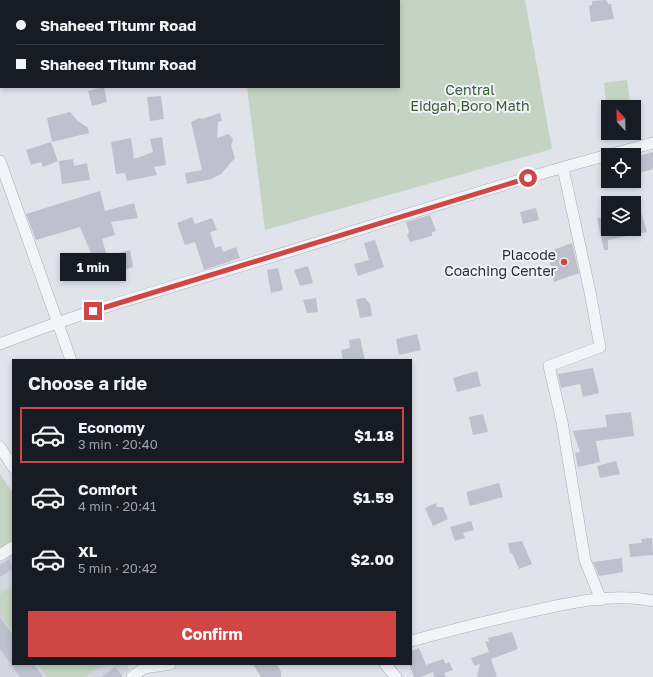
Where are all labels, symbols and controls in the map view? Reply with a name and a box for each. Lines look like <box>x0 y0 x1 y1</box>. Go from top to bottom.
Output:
text: Shaheed Titumr Road <box>40 16 196 34</box>
text: Shaheed Titumr Road <box>40 55 196 73</box>
park label: Central Eidgah,Boro Math <box>410 81 530 114</box>
north arrow <box>601 100 641 140</box>
map controls <box>601 100 641 236</box>
button: locate <box>601 148 641 188</box>
route start <box>519 169 537 187</box>
button: layers <box>601 196 641 236</box>
place label: Placode Coaching Center <box>444 246 557 279</box>
callout: 1 min <box>60 253 126 281</box>
marker: Placode Coaching Center <box>559 257 569 267</box>
text: 1 min <box>77 259 109 275</box>
route end <box>84 302 102 320</box>
text: Choose a ride <box>28 372 147 394</box>
icon: car <box>30 417 66 453</box>
text: Economy <box>78 418 145 436</box>
text: $1.18 <box>354 426 394 444</box>
text: 3 min · 20:40 <box>78 436 158 452</box>
icon: car <box>30 479 66 515</box>
text: Comfort <box>78 480 137 498</box>
text: $1.59 <box>353 488 394 506</box>
text: 4 min · 20:41 <box>78 498 156 514</box>
icon: car <box>30 541 66 577</box>
text: XL <box>78 542 97 560</box>
text: $2.00 <box>350 550 394 568</box>
text: 5 min · 20:42 <box>78 560 157 576</box>
button: Confirm <box>28 611 396 657</box>

